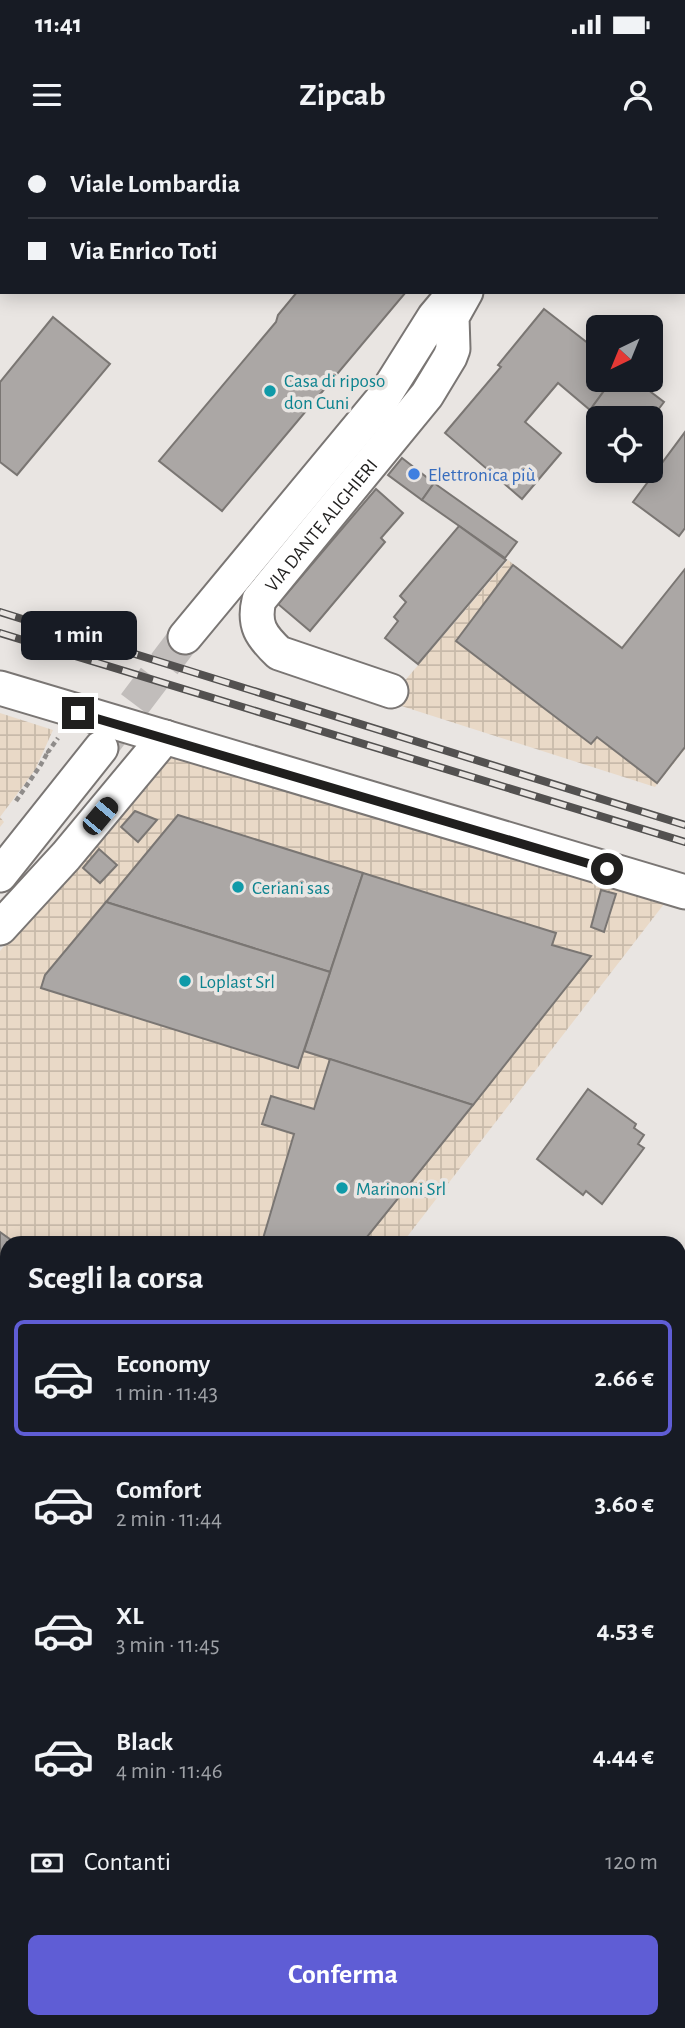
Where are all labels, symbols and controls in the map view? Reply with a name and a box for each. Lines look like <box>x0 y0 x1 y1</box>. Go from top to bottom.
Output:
text: 11:41 <box>35 11 82 37</box>
icon: menu <box>28 76 66 114</box>
icon: person <box>619 76 657 114</box>
text: Zipcab <box>299 79 386 111</box>
text: Viale Lombardia <box>70 171 240 197</box>
text: Via Enrico Toti <box>70 238 218 264</box>
north arrow <box>586 315 663 392</box>
map controls <box>586 315 663 483</box>
place label: Casa di riposo don Cuni <box>284 372 385 413</box>
marker: Casa di riposo don Cuni <box>262 383 278 399</box>
button: locate <box>586 406 663 483</box>
street label: VIA DANTE ALIGHIERI <box>262 456 382 596</box>
marker: Elettronica più <box>406 466 422 482</box>
place label: Elettronica più <box>428 466 536 485</box>
callout: 1 min <box>20 612 136 660</box>
text: 1 min <box>55 624 103 647</box>
route end <box>62 697 94 729</box>
car <box>79 793 122 839</box>
route start <box>591 853 623 885</box>
marker: Ceriani sas <box>230 879 246 895</box>
place label: Ceriani sas <box>252 879 330 898</box>
marker: Loplast Srl <box>177 973 193 989</box>
place label: Loplast Srl <box>199 973 275 992</box>
marker: Marinoni Srl <box>334 1180 350 1196</box>
place label: Marinoni Srl <box>356 1180 446 1199</box>
text: Scegli la corsa <box>28 1262 204 1294</box>
icon: car <box>32 1347 95 1410</box>
text: Economy <box>116 1351 210 1377</box>
text: 2.66 € <box>595 1365 654 1391</box>
text: 1 min · 11:43 <box>116 1382 218 1405</box>
icon: car <box>32 1473 95 1536</box>
text: Comfort <box>116 1477 201 1503</box>
text: 3.60 € <box>595 1491 654 1517</box>
text: 2 min · 11:44 <box>116 1508 222 1531</box>
icon: car <box>32 1599 95 1662</box>
text: XL <box>116 1603 143 1629</box>
text: 4.53 € <box>596 1617 654 1643</box>
text: 3 min · 11:45 <box>116 1634 220 1657</box>
icon: car <box>32 1725 95 1788</box>
text: Black <box>116 1729 173 1755</box>
text: 4.44 € <box>593 1743 654 1769</box>
text: 4 min · 11:46 <box>116 1760 223 1783</box>
icon: cash <box>28 1844 66 1882</box>
text: Contanti <box>84 1849 171 1875</box>
text: 120 m <box>605 1851 658 1874</box>
button: Conferma <box>28 1935 658 2015</box>

